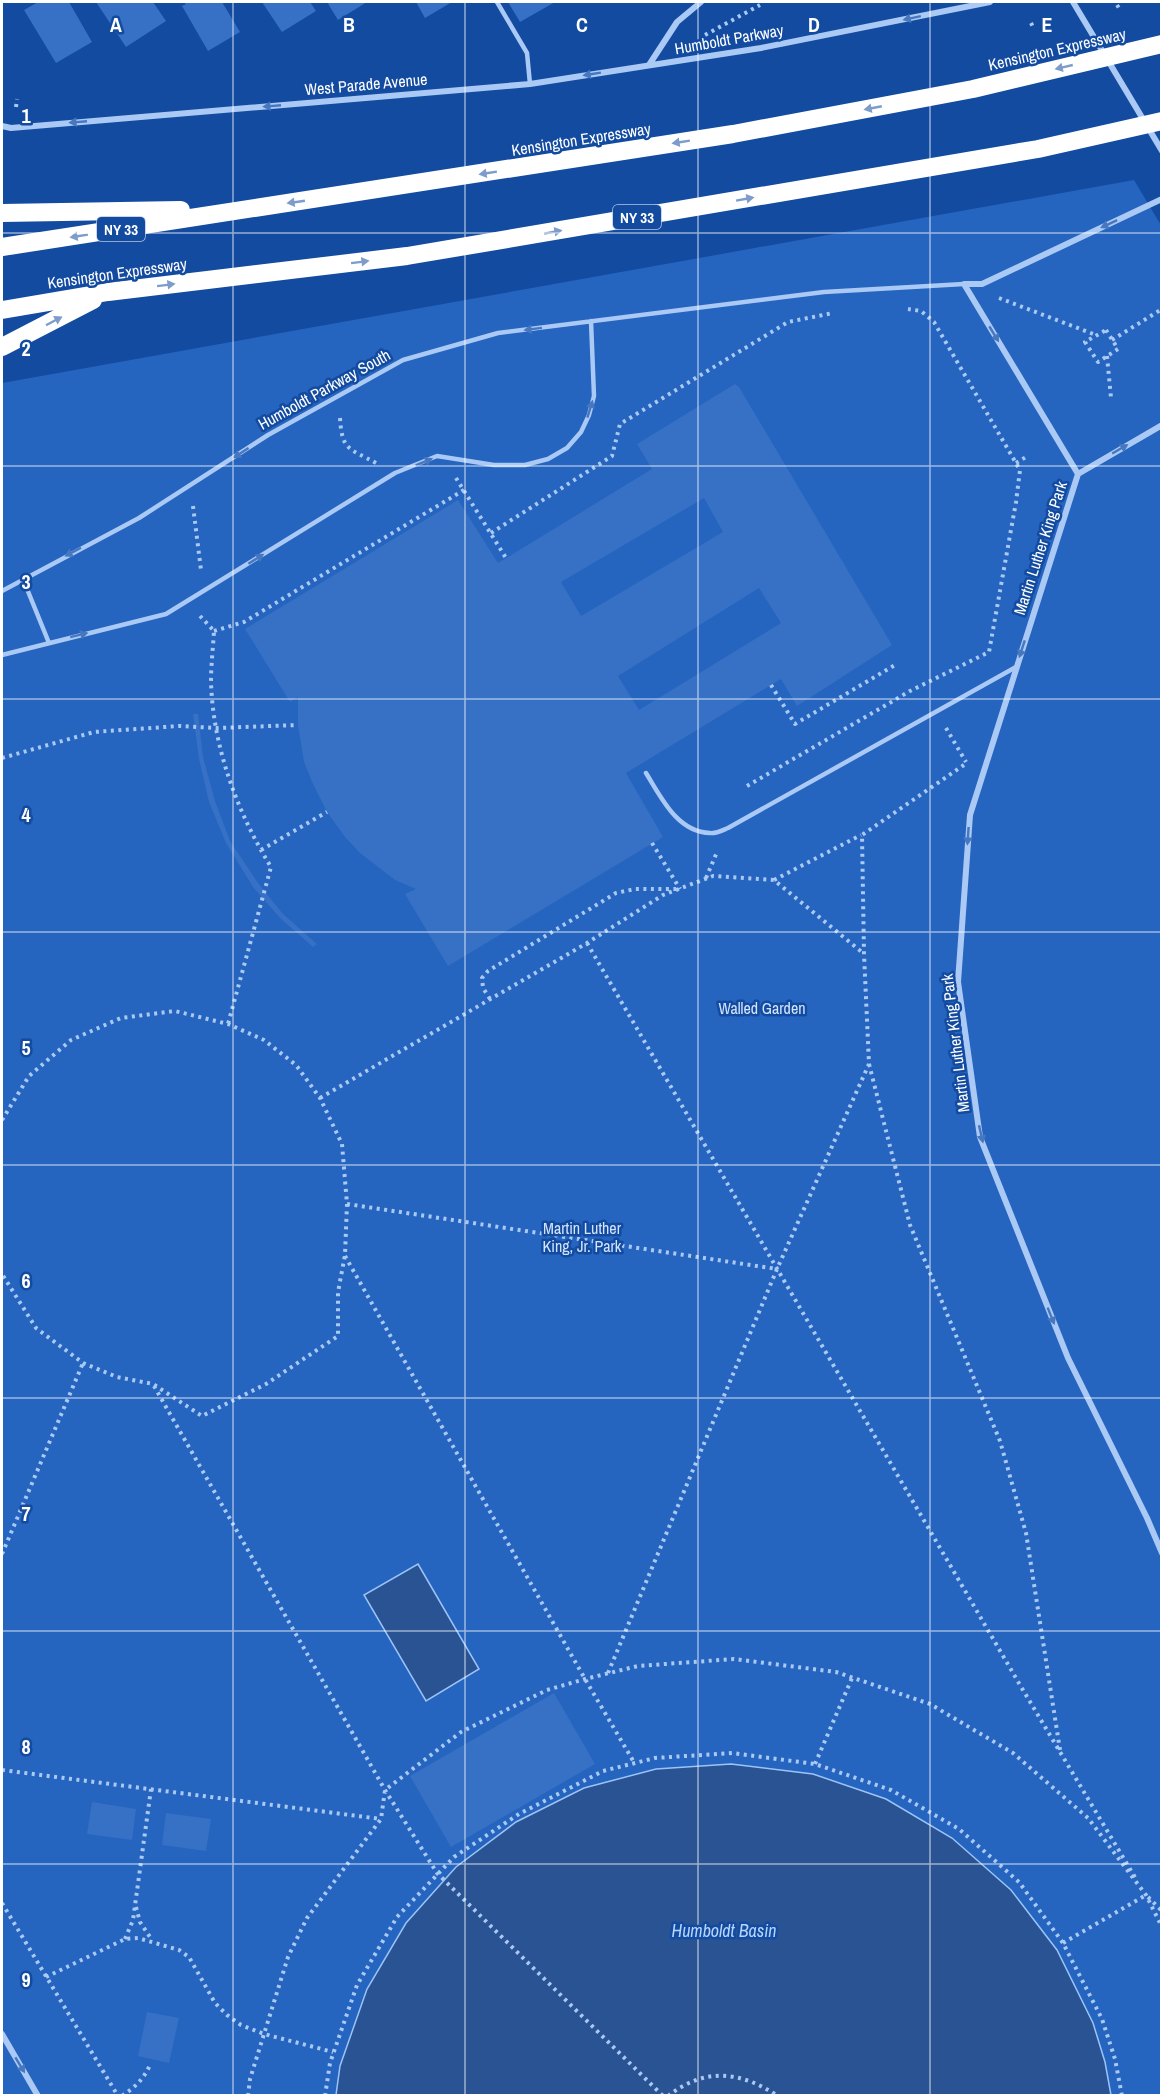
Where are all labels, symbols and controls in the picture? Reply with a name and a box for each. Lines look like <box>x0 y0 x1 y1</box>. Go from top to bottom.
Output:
text: A <box>110 11 122 38</box>
text: B <box>343 11 355 38</box>
text: C <box>576 11 588 38</box>
text: D <box>808 11 820 38</box>
one-way arrow <box>902 14 921 23</box>
street label: Humboldt Parkway <box>673 19 786 59</box>
street label: Kensington Expressway <box>986 24 1128 74</box>
one-way arrow <box>1054 63 1073 73</box>
street label: West Parade Avenue <box>304 68 428 100</box>
one-way arrow <box>582 70 601 79</box>
one-way arrow <box>263 101 282 111</box>
text: 1 <box>21 102 31 129</box>
one-way arrow <box>863 104 882 113</box>
one-way arrow <box>68 117 87 127</box>
street label: Kensington Expressway <box>510 117 653 161</box>
one-way arrow <box>671 138 690 147</box>
one-way arrow <box>479 169 498 178</box>
one-way arrow <box>735 194 754 203</box>
one-way arrow <box>286 197 305 207</box>
road number: NY 33 <box>613 205 661 229</box>
road number: NY 33 <box>97 217 145 241</box>
one-way arrow <box>1100 219 1117 228</box>
one-way arrow <box>543 227 562 236</box>
one-way arrow <box>69 231 88 240</box>
street label: Kensington Expressway <box>46 252 189 294</box>
one-way arrow <box>351 257 370 267</box>
one-way arrow <box>157 281 176 290</box>
one-way arrow <box>45 316 62 326</box>
one-way arrow <box>523 324 542 333</box>
one-way arrow <box>988 326 999 342</box>
text: 2 <box>21 335 31 362</box>
street label: Humboldt Parkway South <box>254 343 394 435</box>
one-way arrow <box>586 400 596 418</box>
one-way arrow <box>1112 444 1128 455</box>
one-way arrow <box>232 447 249 458</box>
one-way arrow <box>415 457 433 466</box>
street label: Martin Luther King Park <box>1008 478 1072 618</box>
one-way arrow <box>64 547 82 557</box>
one-way arrow <box>248 554 264 565</box>
text: 3 <box>21 568 31 595</box>
one-way arrow <box>69 630 88 640</box>
one-way arrow <box>1016 640 1026 658</box>
text: 4 <box>21 801 31 828</box>
one-way arrow <box>964 827 973 846</box>
street label: Martin Luther King Park <box>936 972 974 1113</box>
park label: Walled Garden <box>718 997 806 1019</box>
text: 5 <box>21 1034 31 1061</box>
one-way arrow <box>976 1125 986 1143</box>
park label: Martin Luther King, Jr. Park <box>543 1217 622 1257</box>
text: 6 <box>21 1267 31 1294</box>
one-way arrow <box>1047 1307 1056 1325</box>
text: 7 <box>21 1500 31 1527</box>
text: 8 <box>21 1733 31 1760</box>
water label: Humboldt Basin <box>671 1918 777 1943</box>
text: 9 <box>21 1966 31 1993</box>
one-way arrow <box>14 2057 25 2073</box>

